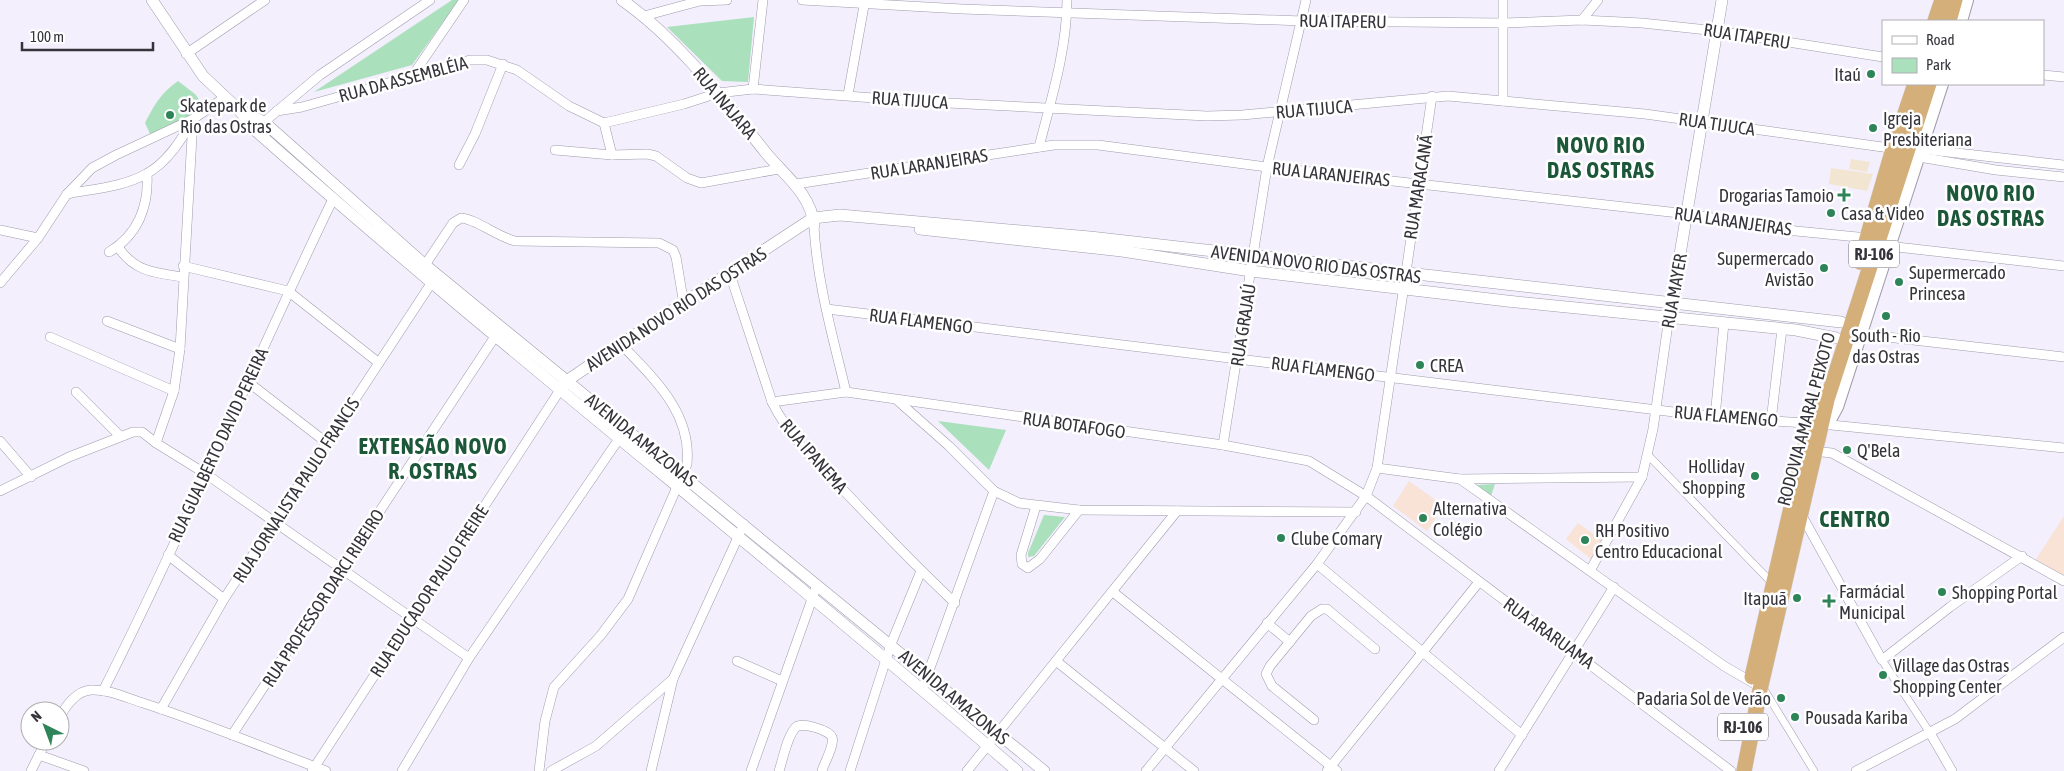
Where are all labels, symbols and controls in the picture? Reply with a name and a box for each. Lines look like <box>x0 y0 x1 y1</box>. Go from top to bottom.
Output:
street label: RUA ITAPERU <box>1299 10 1387 32</box>
street label: RUA ITAPERU <box>1702 19 1792 53</box>
scale bar <box>22 20 154 52</box>
legend <box>1882 20 2044 85</box>
text: 100 m <box>30 28 64 45</box>
text: Road <box>1926 31 1955 48</box>
street label: RUA DA ASSEMBLÉIA <box>336 52 470 106</box>
text: Park <box>1926 56 1951 73</box>
street label: RUA INAJARA <box>689 63 761 143</box>
place label: Itaú <box>1834 64 1861 85</box>
marker: Itaú <box>1865 68 1877 80</box>
street label: RUA TIJUCA <box>871 87 949 113</box>
place label: Skatepark de Rio das Ostras <box>180 95 272 137</box>
street label: RUA TIJUCA <box>1275 95 1353 123</box>
street label: RUA TIJUCA <box>1678 108 1757 140</box>
place label: Igreja Presbiteriana <box>1883 108 1972 150</box>
marker: Skatepark de Rio das Ostras <box>164 109 176 121</box>
marker: Igreja Presbiteriana <box>1867 122 1879 134</box>
district label: NOVO RIO DAS OSTRAS <box>1547 132 1655 183</box>
street label: RUA MARACANÃ <box>1399 133 1437 241</box>
street label: RUA LARANJEIRAS <box>869 144 990 184</box>
street label: RUA LARANJEIRAS <box>1271 157 1391 191</box>
district label: NOVO RIO DAS OSTRAS <box>1937 180 2045 231</box>
place label: Drogarias Tamoio <box>1719 185 1834 206</box>
marker: Drogarias Tamoio <box>1838 189 1850 201</box>
street label: RUA LARANJEIRAS <box>1673 202 1794 240</box>
place label: Casa & Video <box>1841 203 1925 224</box>
marker: Casa & Video <box>1825 207 1837 219</box>
road number: RJ-106 <box>1849 240 1899 268</box>
street label: AVENIDA NOVO RIO DAS OSTRAS <box>1210 241 1422 287</box>
street label: AVENIDA NOVO RIO DAS OSTRAS <box>582 243 771 375</box>
place label: Supermercado Avistão <box>1717 248 1814 290</box>
street label: RUA MAYER <box>1657 252 1691 330</box>
marker: Supermercado Avistão <box>1818 262 1830 274</box>
place label: Supermercado Princesa <box>1909 262 2006 304</box>
marker: Supermercado Princesa <box>1893 276 1905 288</box>
street label: RUA GRAJAÚ <box>1226 282 1260 368</box>
street label: RUA FLAMENGO <box>868 304 974 338</box>
marker: South - Rio das Ostras <box>1880 310 1892 322</box>
place label: South - Rio das Ostras <box>1851 325 1921 367</box>
street label: RODOVIA AMARAL PEIXOTO <box>1773 330 1839 508</box>
street label: RUA GUALBERTO DAVID PEREIRA <box>164 344 273 546</box>
street label: RUA FLAMENGO <box>1270 352 1376 386</box>
place label: CREA <box>1430 355 1464 376</box>
marker: CREA <box>1414 359 1426 371</box>
street label: AVENIDA AMAZONAS <box>581 389 701 491</box>
street label: RUA JORNALISTA PAULO FRANCIS <box>228 393 364 586</box>
street label: RUA FLAMENGO <box>1673 401 1779 431</box>
street label: RUA BOTAFOGO <box>1021 407 1127 443</box>
street label: RUA IPANEMA <box>776 415 852 498</box>
district label: EXTENSÃO NOVO R. OSTRAS <box>358 433 508 484</box>
place label: Q'Bela <box>1857 440 1900 461</box>
marker: Q'Bela <box>1841 444 1853 456</box>
place label: Holliday Shopping <box>1683 456 1745 498</box>
marker: Holliday Shopping <box>1749 470 1761 482</box>
place label: Alternativa Colégio <box>1433 498 1507 540</box>
street label: RUA EDUCADOR PAULO FREIRE <box>366 501 493 681</box>
street label: RUA PROFESSOR DARCI RIBEIRO <box>258 505 388 691</box>
district label: CENTRO <box>1819 506 1891 532</box>
marker: Alternativa Colégio <box>1417 512 1429 524</box>
place label: RH Positivo Centro Educacional <box>1595 520 1723 562</box>
place label: Clube Comary <box>1291 528 1382 549</box>
marker: Clube Comary <box>1275 532 1287 544</box>
marker: RH Positivo Centro Educacional <box>1579 534 1591 546</box>
place label: Farmácial Municipal <box>1839 581 1905 623</box>
place label: Shopping Portal <box>1952 582 2058 603</box>
marker: Shopping Portal <box>1936 586 1948 598</box>
place label: Itapuã <box>1743 588 1787 609</box>
marker: Itapuã <box>1791 592 1803 604</box>
street label: RUA ARARUAMA <box>1500 593 1599 673</box>
marker: Farmácial Municipal <box>1823 595 1835 607</box>
street label: AVENIDA AMAZONAS <box>895 645 1013 749</box>
place label: Village das Ostras Shopping Center <box>1893 655 2009 697</box>
marker: Village das Ostras Shopping Center <box>1877 669 1889 681</box>
place label: Padaria Sol de Verão <box>1636 688 1771 709</box>
marker: Padaria Sol de Verão <box>1775 692 1787 704</box>
north arrow <box>20 701 70 751</box>
place label: Pousada Kariba <box>1805 707 1908 728</box>
text: N <box>28 708 45 725</box>
marker: Pousada Kariba <box>1789 711 1801 723</box>
road number: RJ-106 <box>1718 714 1768 740</box>

